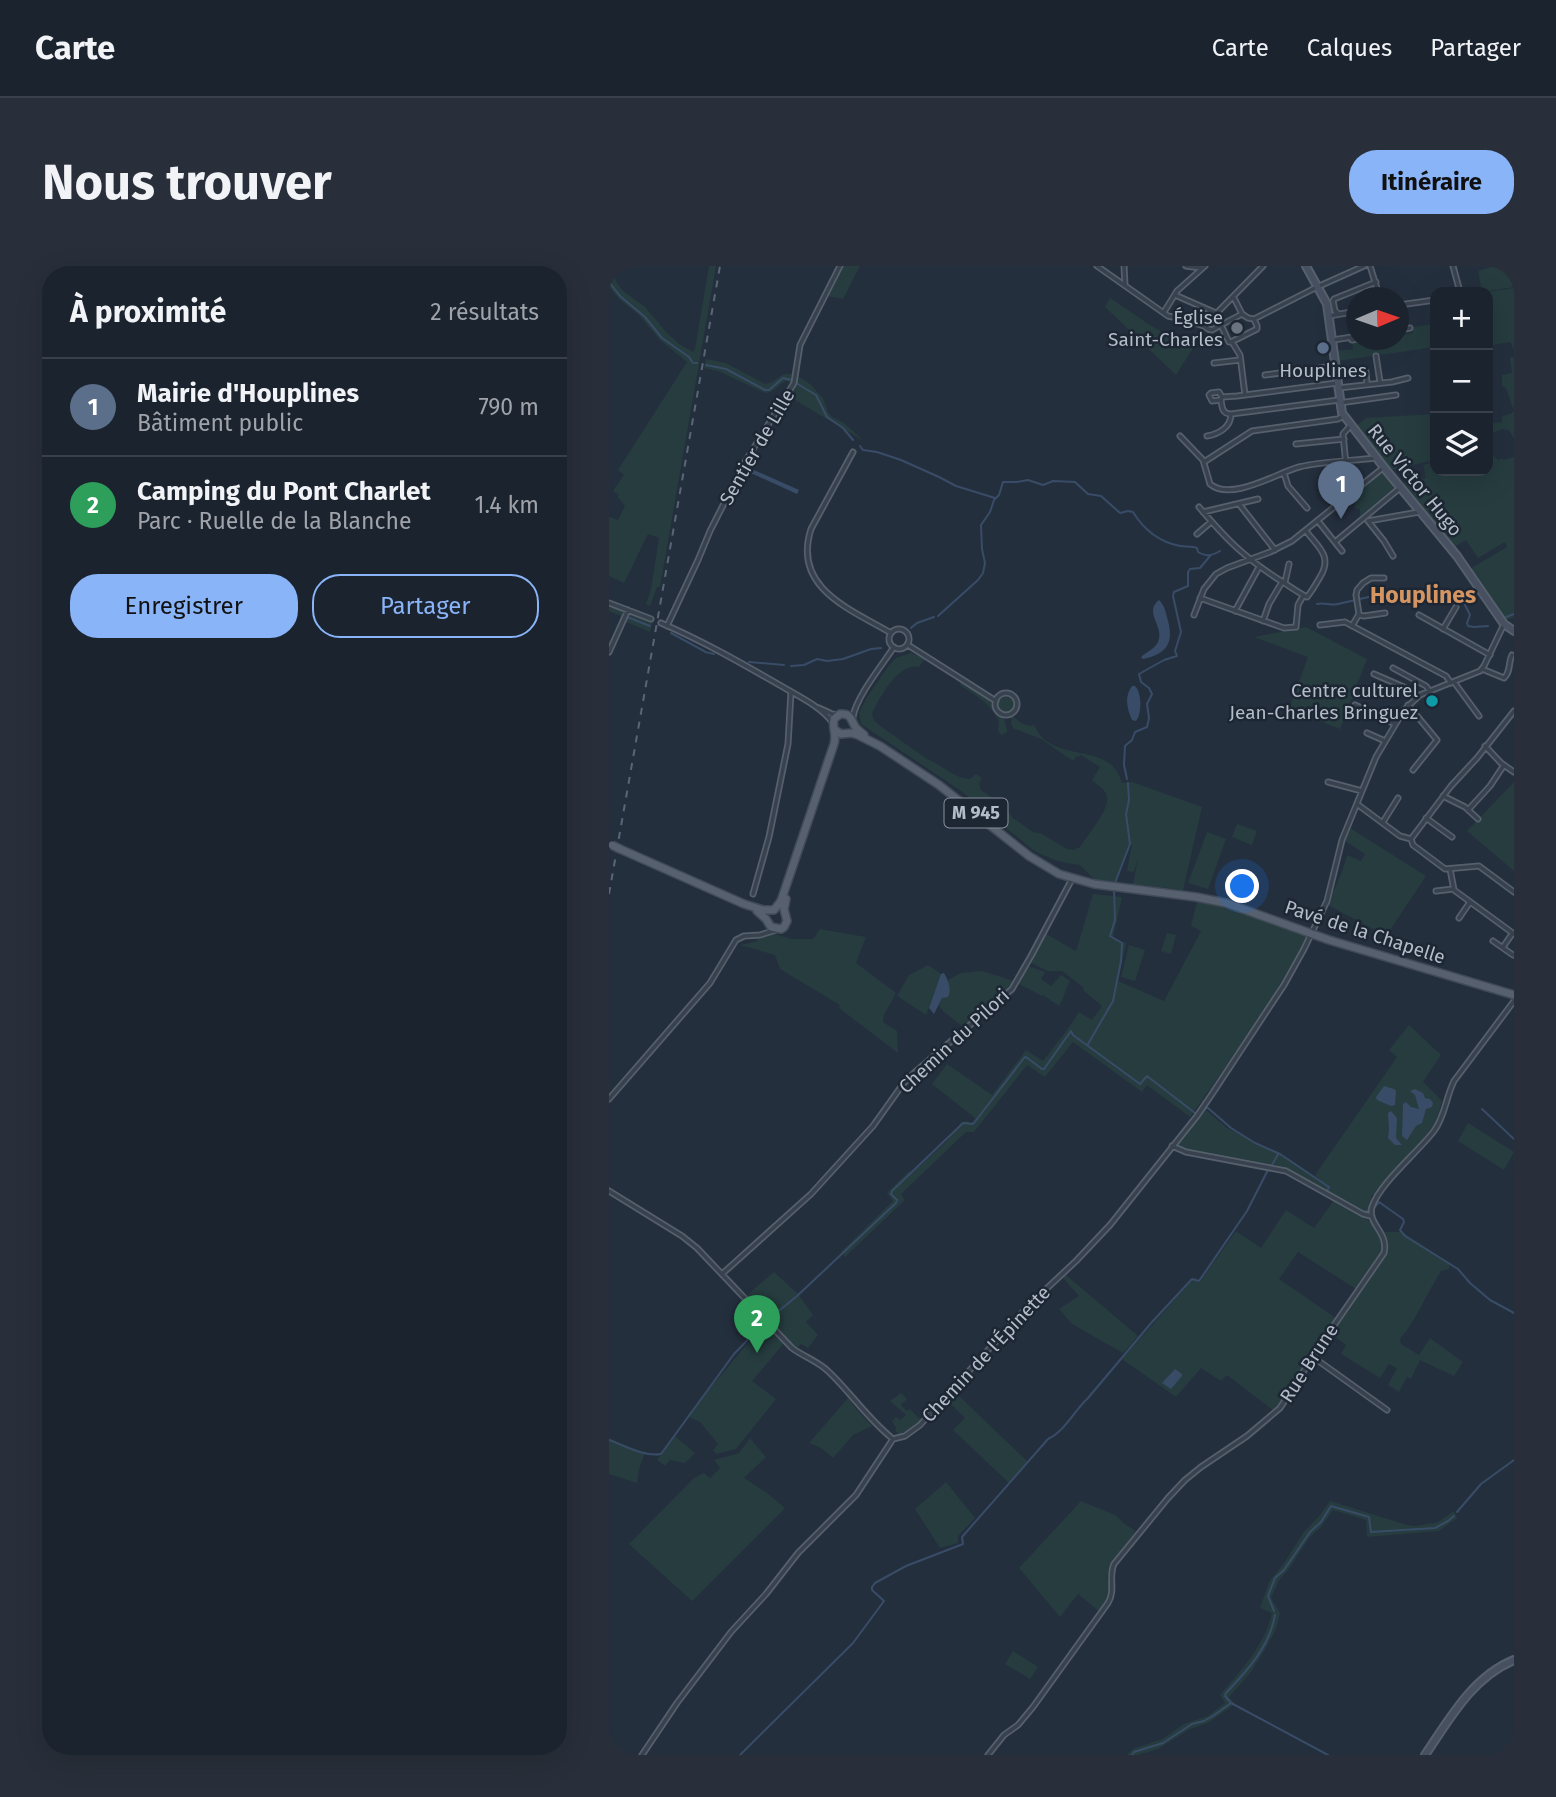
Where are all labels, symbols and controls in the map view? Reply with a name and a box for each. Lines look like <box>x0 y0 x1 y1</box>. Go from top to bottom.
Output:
text: Carte <box>35 28 115 68</box>
text: Carte <box>1212 34 1269 62</box>
text: Calques <box>1307 34 1392 62</box>
text: Partager <box>1430 34 1521 62</box>
button: Itinéraire <box>1349 150 1514 214</box>
text: Nous trouver <box>42 153 332 212</box>
north arrow <box>1346 287 1409 350</box>
map controls <box>1430 287 1493 476</box>
button: + <box>1430 287 1493 350</box>
text: À proximité <box>70 294 226 330</box>
text: 2 résultats <box>430 298 539 326</box>
place label: Église Saint-Charles <box>1108 306 1223 351</box>
marker: Église Saint-Charles <box>1229 320 1245 336</box>
marker: Houplines <box>1315 340 1331 356</box>
button: − <box>1430 350 1493 413</box>
place label: Houplines <box>1279 359 1367 382</box>
text: Mairie d'Houplines <box>137 378 359 409</box>
street label: Sentier de Lille <box>715 385 799 509</box>
text: 1 <box>88 393 98 421</box>
text: 790 m <box>478 393 539 421</box>
text: Bâtiment public <box>137 409 303 437</box>
button: layers <box>1430 413 1493 476</box>
street label: Rue Victor Hugo <box>1363 419 1467 541</box>
pin: 1 <box>1318 461 1364 519</box>
text: Camping du Pont Charlet <box>137 476 430 507</box>
text: 2 <box>87 491 99 519</box>
text: 1.4 km <box>474 491 539 519</box>
text: Parc · Ruelle de la Blanche <box>137 507 412 535</box>
button: Enregistrer <box>70 574 298 638</box>
button: Partager <box>312 574 539 638</box>
district label: Houplines <box>1370 581 1476 609</box>
place label: Centre culturel Jean-Charles Bringuez <box>1229 679 1418 724</box>
marker: Centre culturel Jean-Charles Bringuez <box>1424 693 1440 709</box>
road number: M 945 <box>945 798 1007 828</box>
your location <box>1225 869 1259 903</box>
street label: Pavé de la Chapelle <box>1282 895 1448 969</box>
street label: Chemin du Pilori <box>894 984 1014 1098</box>
street label: Chemin de l'Épinette <box>917 1281 1055 1427</box>
pin: 2 <box>734 1295 780 1353</box>
street label: Rue Brune <box>1275 1319 1343 1407</box>

